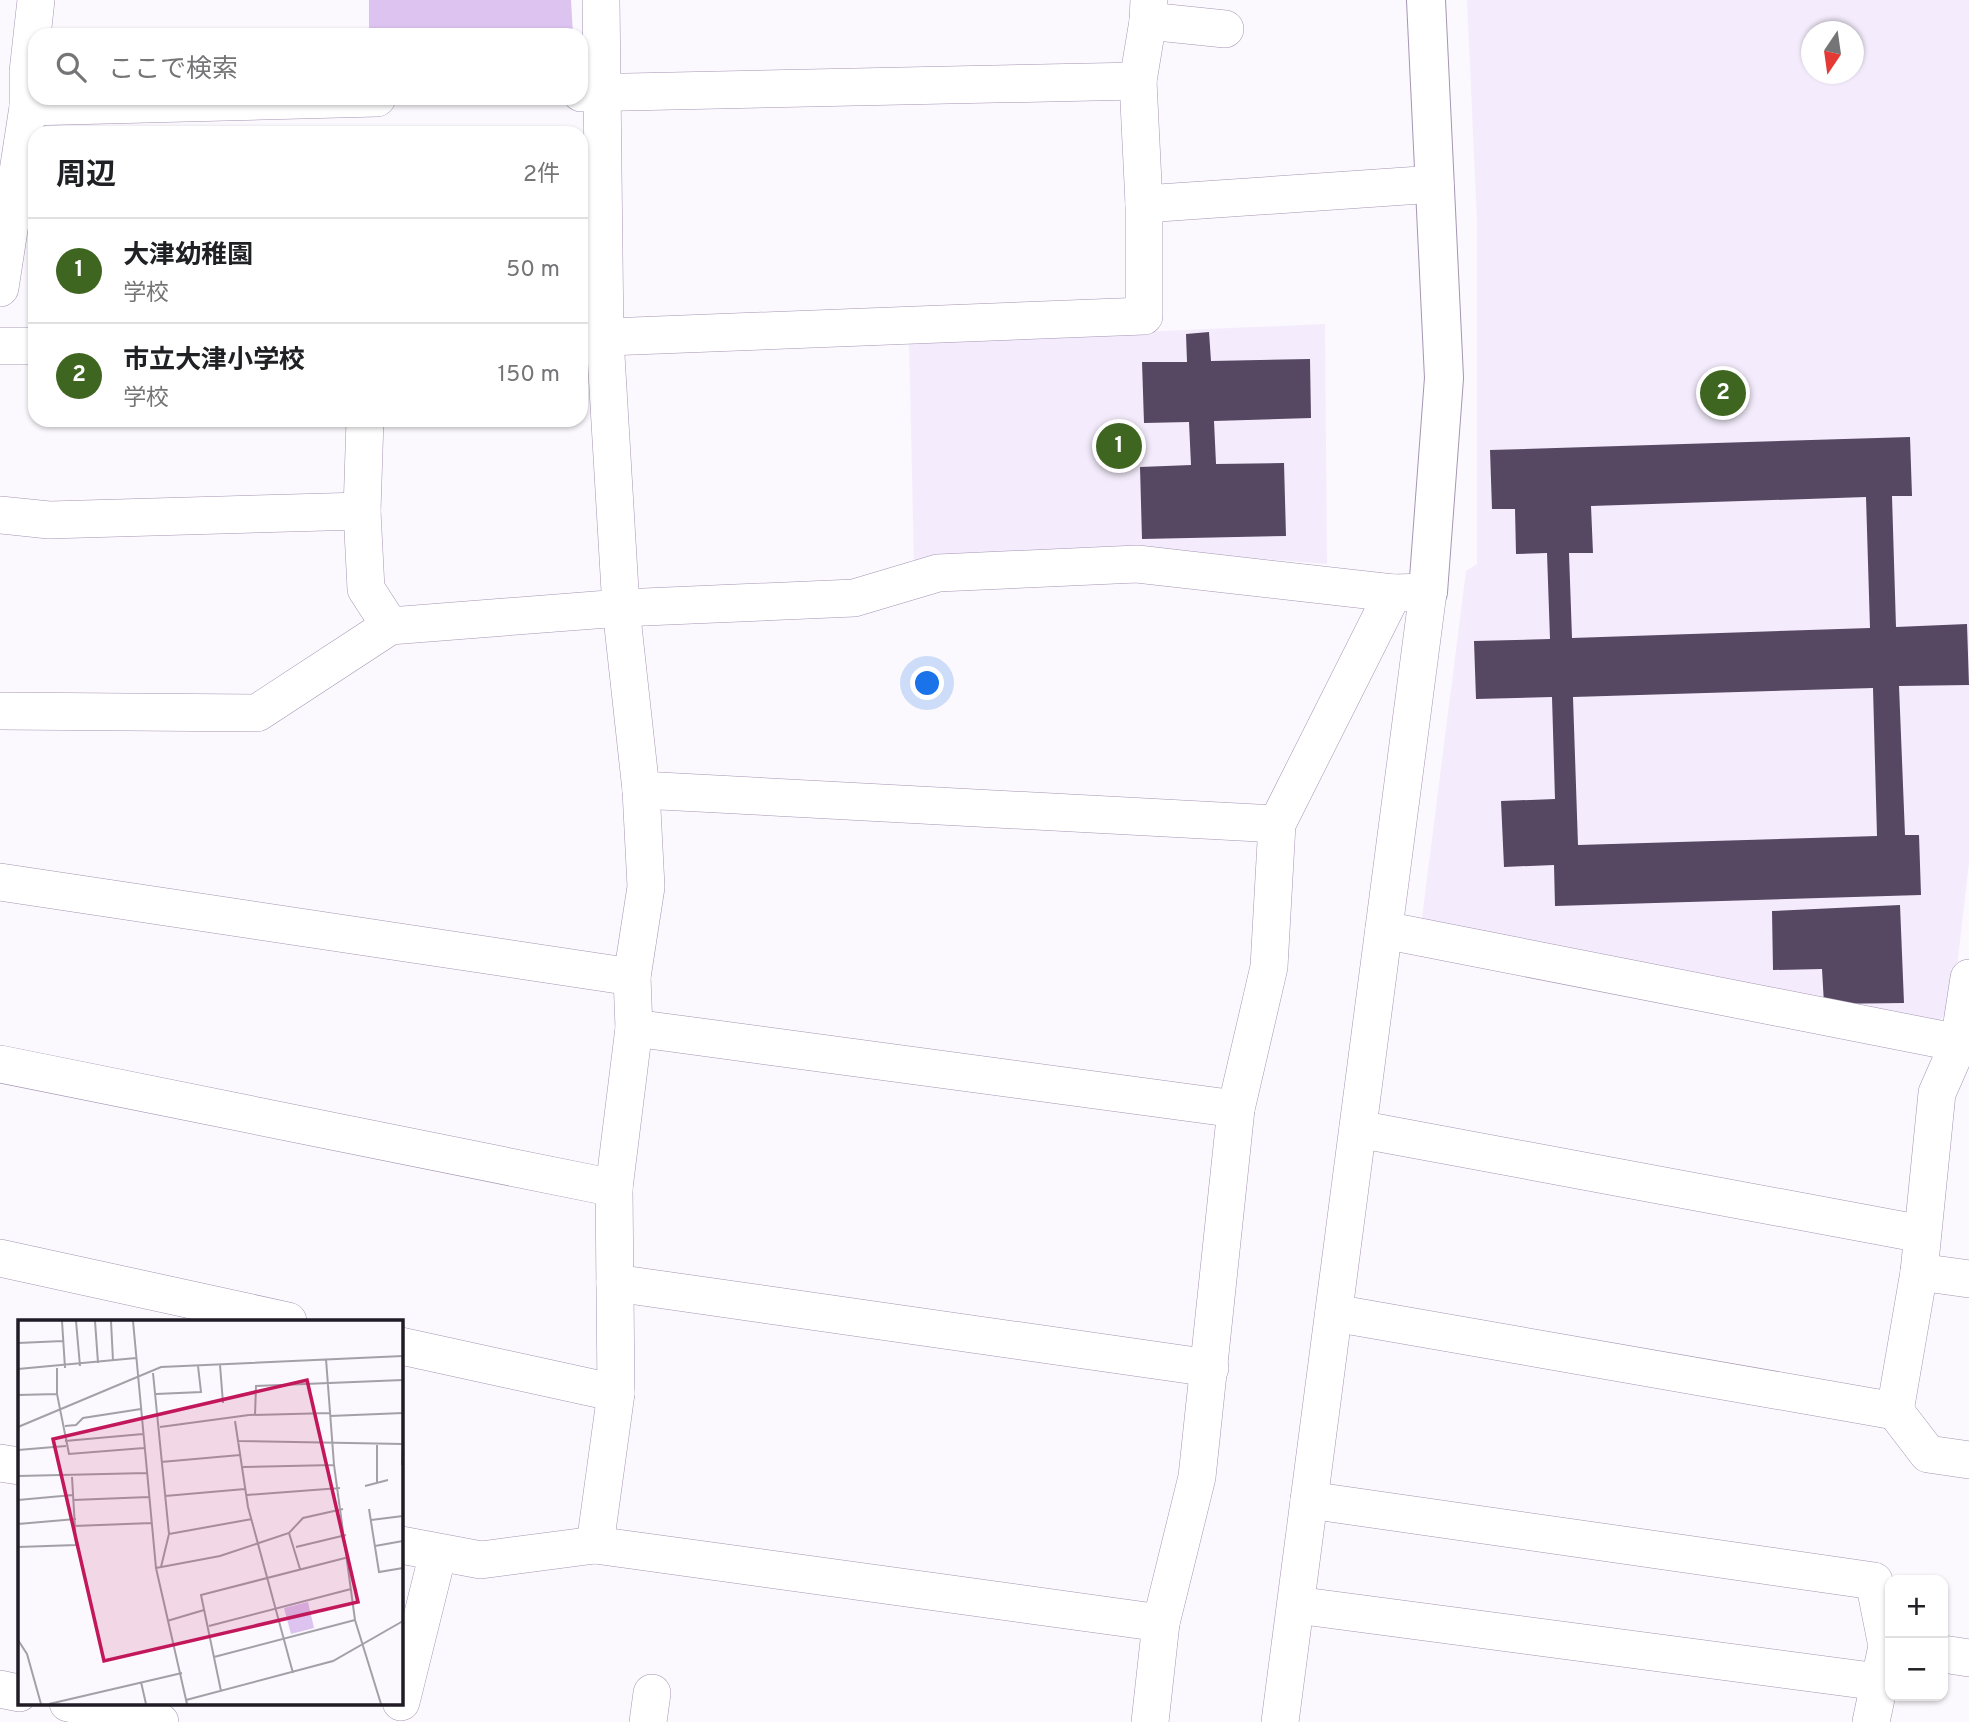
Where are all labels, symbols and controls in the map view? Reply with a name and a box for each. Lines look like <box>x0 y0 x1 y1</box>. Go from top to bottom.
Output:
north arrow <box>1801 21 1864 84</box>
search box <box>28 28 588 105</box>
icon: search <box>52 48 90 86</box>
text: ここで検索 <box>108 54 238 87</box>
text: 周辺 <box>56 158 116 195</box>
text: 2件 <box>523 161 560 190</box>
text: 大津幼稚園 <box>123 240 253 273</box>
text: 1 <box>74 256 84 285</box>
text: 50 m <box>506 256 560 285</box>
text: 学校 <box>123 280 169 309</box>
text: 市立大津小学校 <box>123 345 305 378</box>
text: 2 <box>72 361 86 390</box>
text: 150 m <box>498 361 560 390</box>
pin: 2 <box>1700 367 1746 419</box>
text: 学校 <box>123 385 169 414</box>
pin: 1 <box>1096 420 1142 472</box>
your location <box>910 666 944 700</box>
inset map <box>18 1320 402 1704</box>
map controls <box>1885 1575 1948 1701</box>
button: + <box>1885 1575 1948 1638</box>
button: − <box>1885 1638 1948 1701</box>

